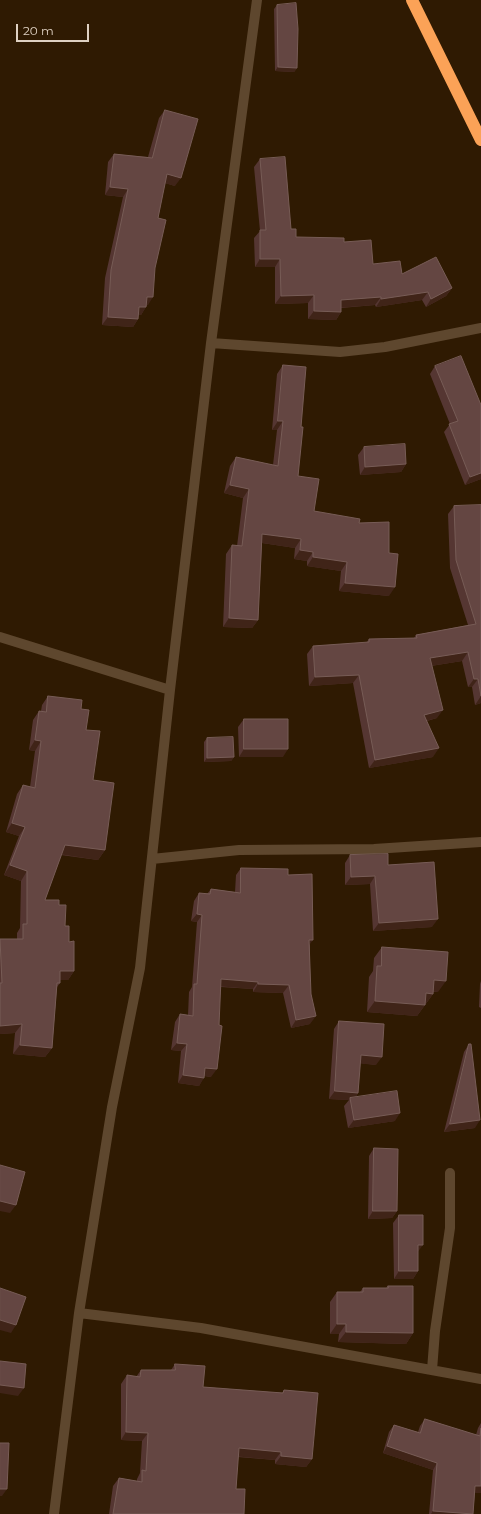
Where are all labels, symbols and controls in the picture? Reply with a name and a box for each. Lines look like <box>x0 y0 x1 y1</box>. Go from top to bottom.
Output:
scale bar <box>18 16 91 42</box>
text: 20 m <box>23 23 54 38</box>

